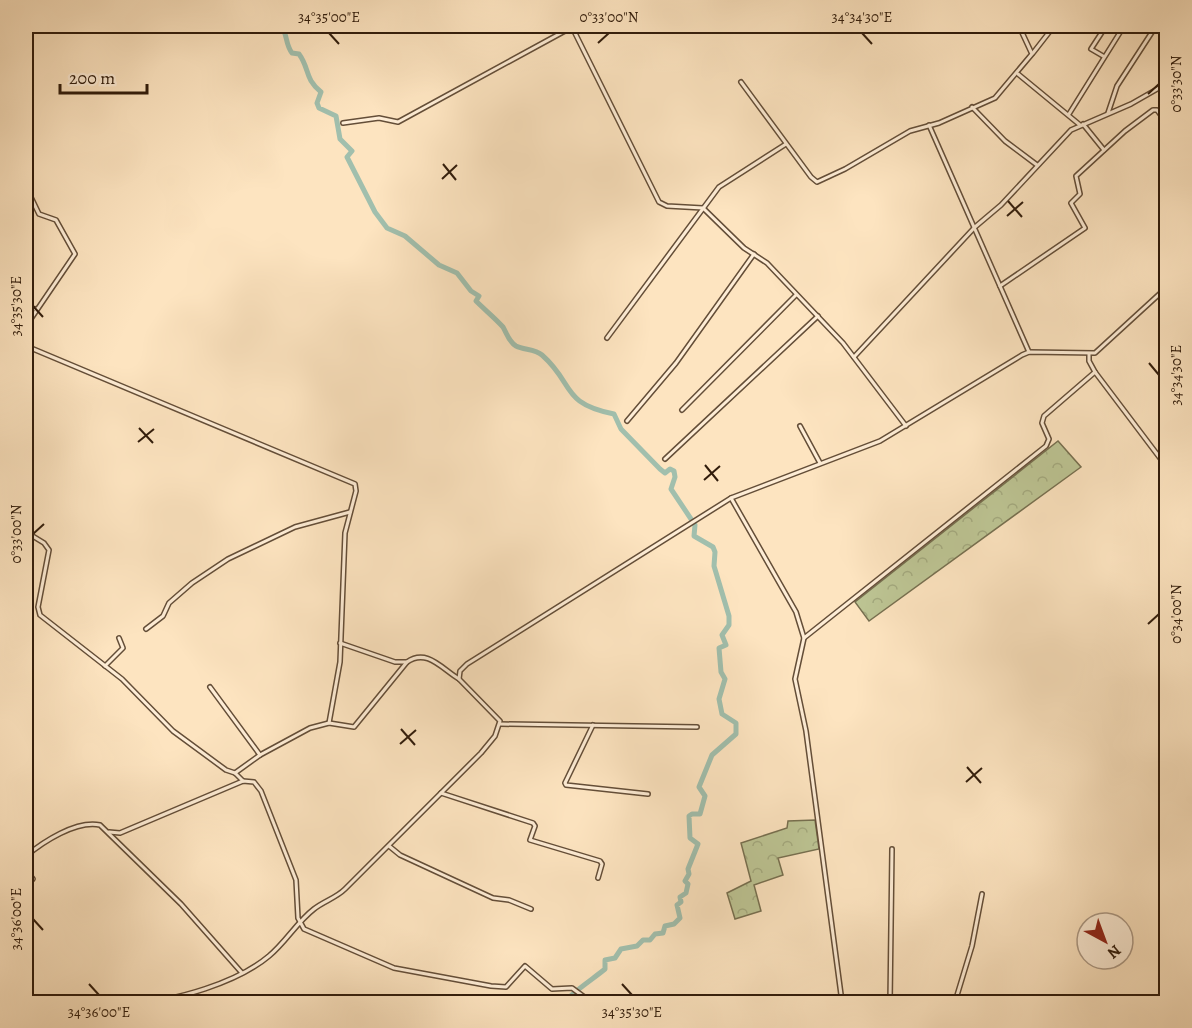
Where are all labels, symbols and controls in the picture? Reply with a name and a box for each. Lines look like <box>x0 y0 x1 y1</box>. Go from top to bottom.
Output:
text: 34°35'00"E <box>298 7 360 27</box>
text: 0°33'00"N <box>580 7 639 27</box>
text: 34°34'30"E <box>832 7 892 27</box>
text: 0°33'30"N <box>1166 55 1186 113</box>
scale bar <box>60 57 147 95</box>
text: 200 m <box>69 66 115 90</box>
text: 34°35'30"E <box>6 276 26 336</box>
text: 34°34'30"E <box>1166 345 1186 405</box>
text: 0°33'00"N <box>6 504 26 563</box>
text: 0°34'00"N <box>1166 584 1186 644</box>
text: 34°36'00"E <box>6 888 26 950</box>
north arrow <box>1075 911 1135 971</box>
text: N <box>1102 939 1126 964</box>
text: 34°36'00"E <box>68 1002 130 1022</box>
text: 34°35'30"E <box>602 1002 662 1022</box>

